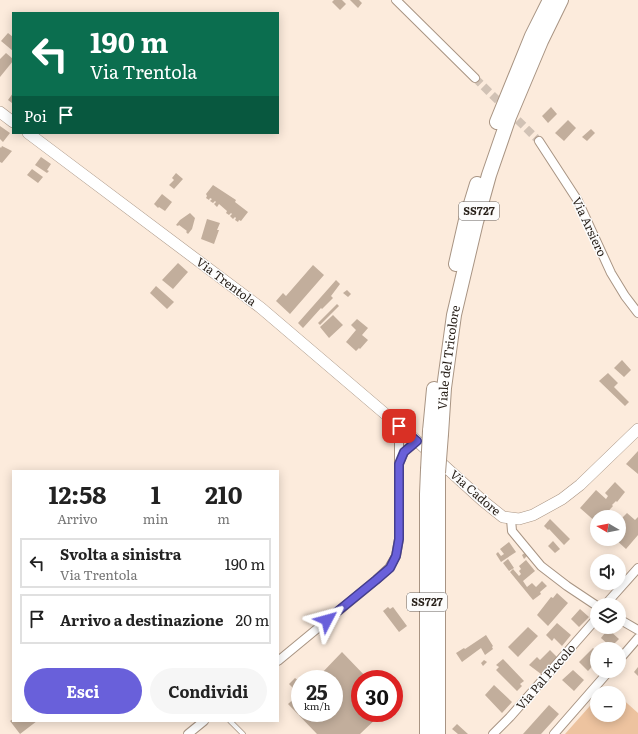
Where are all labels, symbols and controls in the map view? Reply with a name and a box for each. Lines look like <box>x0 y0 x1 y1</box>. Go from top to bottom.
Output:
text: 190 m <box>90 20 168 62</box>
icon: left <box>24 28 76 80</box>
text: Via Trentola <box>90 58 197 85</box>
text: Poi <box>24 104 47 127</box>
icon: arrive <box>55 104 77 126</box>
street label: Via Arsiero <box>568 194 612 259</box>
road number: SS727 <box>459 202 499 220</box>
street label: Via Trentola <box>193 252 261 310</box>
street label: Viale del Tricolore <box>433 303 464 410</box>
pin <box>382 409 416 443</box>
icon: arrive <box>388 415 410 437</box>
street label: Via Cadore <box>446 465 505 519</box>
text: 12:58 <box>48 476 106 511</box>
text: 1 <box>151 476 161 511</box>
text: 210 <box>205 476 242 511</box>
text: Arrivo <box>57 509 98 528</box>
text: min <box>143 509 168 528</box>
text: m <box>217 509 230 528</box>
north arrow <box>590 510 626 546</box>
map controls <box>590 510 626 722</box>
text: Svolta a sinistra <box>60 542 181 565</box>
icon: left <box>26 552 48 574</box>
text: 190 m <box>225 552 265 575</box>
button: sound <box>590 554 626 590</box>
text: Via Trentola <box>60 565 137 584</box>
road number: SS727 <box>407 593 447 611</box>
button: layers <box>590 598 626 634</box>
position arrow <box>306 599 348 641</box>
icon: arrive <box>26 608 48 630</box>
text: Arrivo a destinazione <box>60 608 224 631</box>
text: 20 m <box>236 608 269 631</box>
street label: Via Pal Piccolo <box>511 639 579 713</box>
button: + <box>590 642 626 678</box>
button: Esci <box>24 668 142 714</box>
button: Condividi <box>150 668 267 714</box>
speed limit sign: 30 <box>351 670 403 722</box>
text: 25 <box>306 676 328 706</box>
button: − <box>590 686 626 722</box>
text: km/h <box>304 698 330 713</box>

